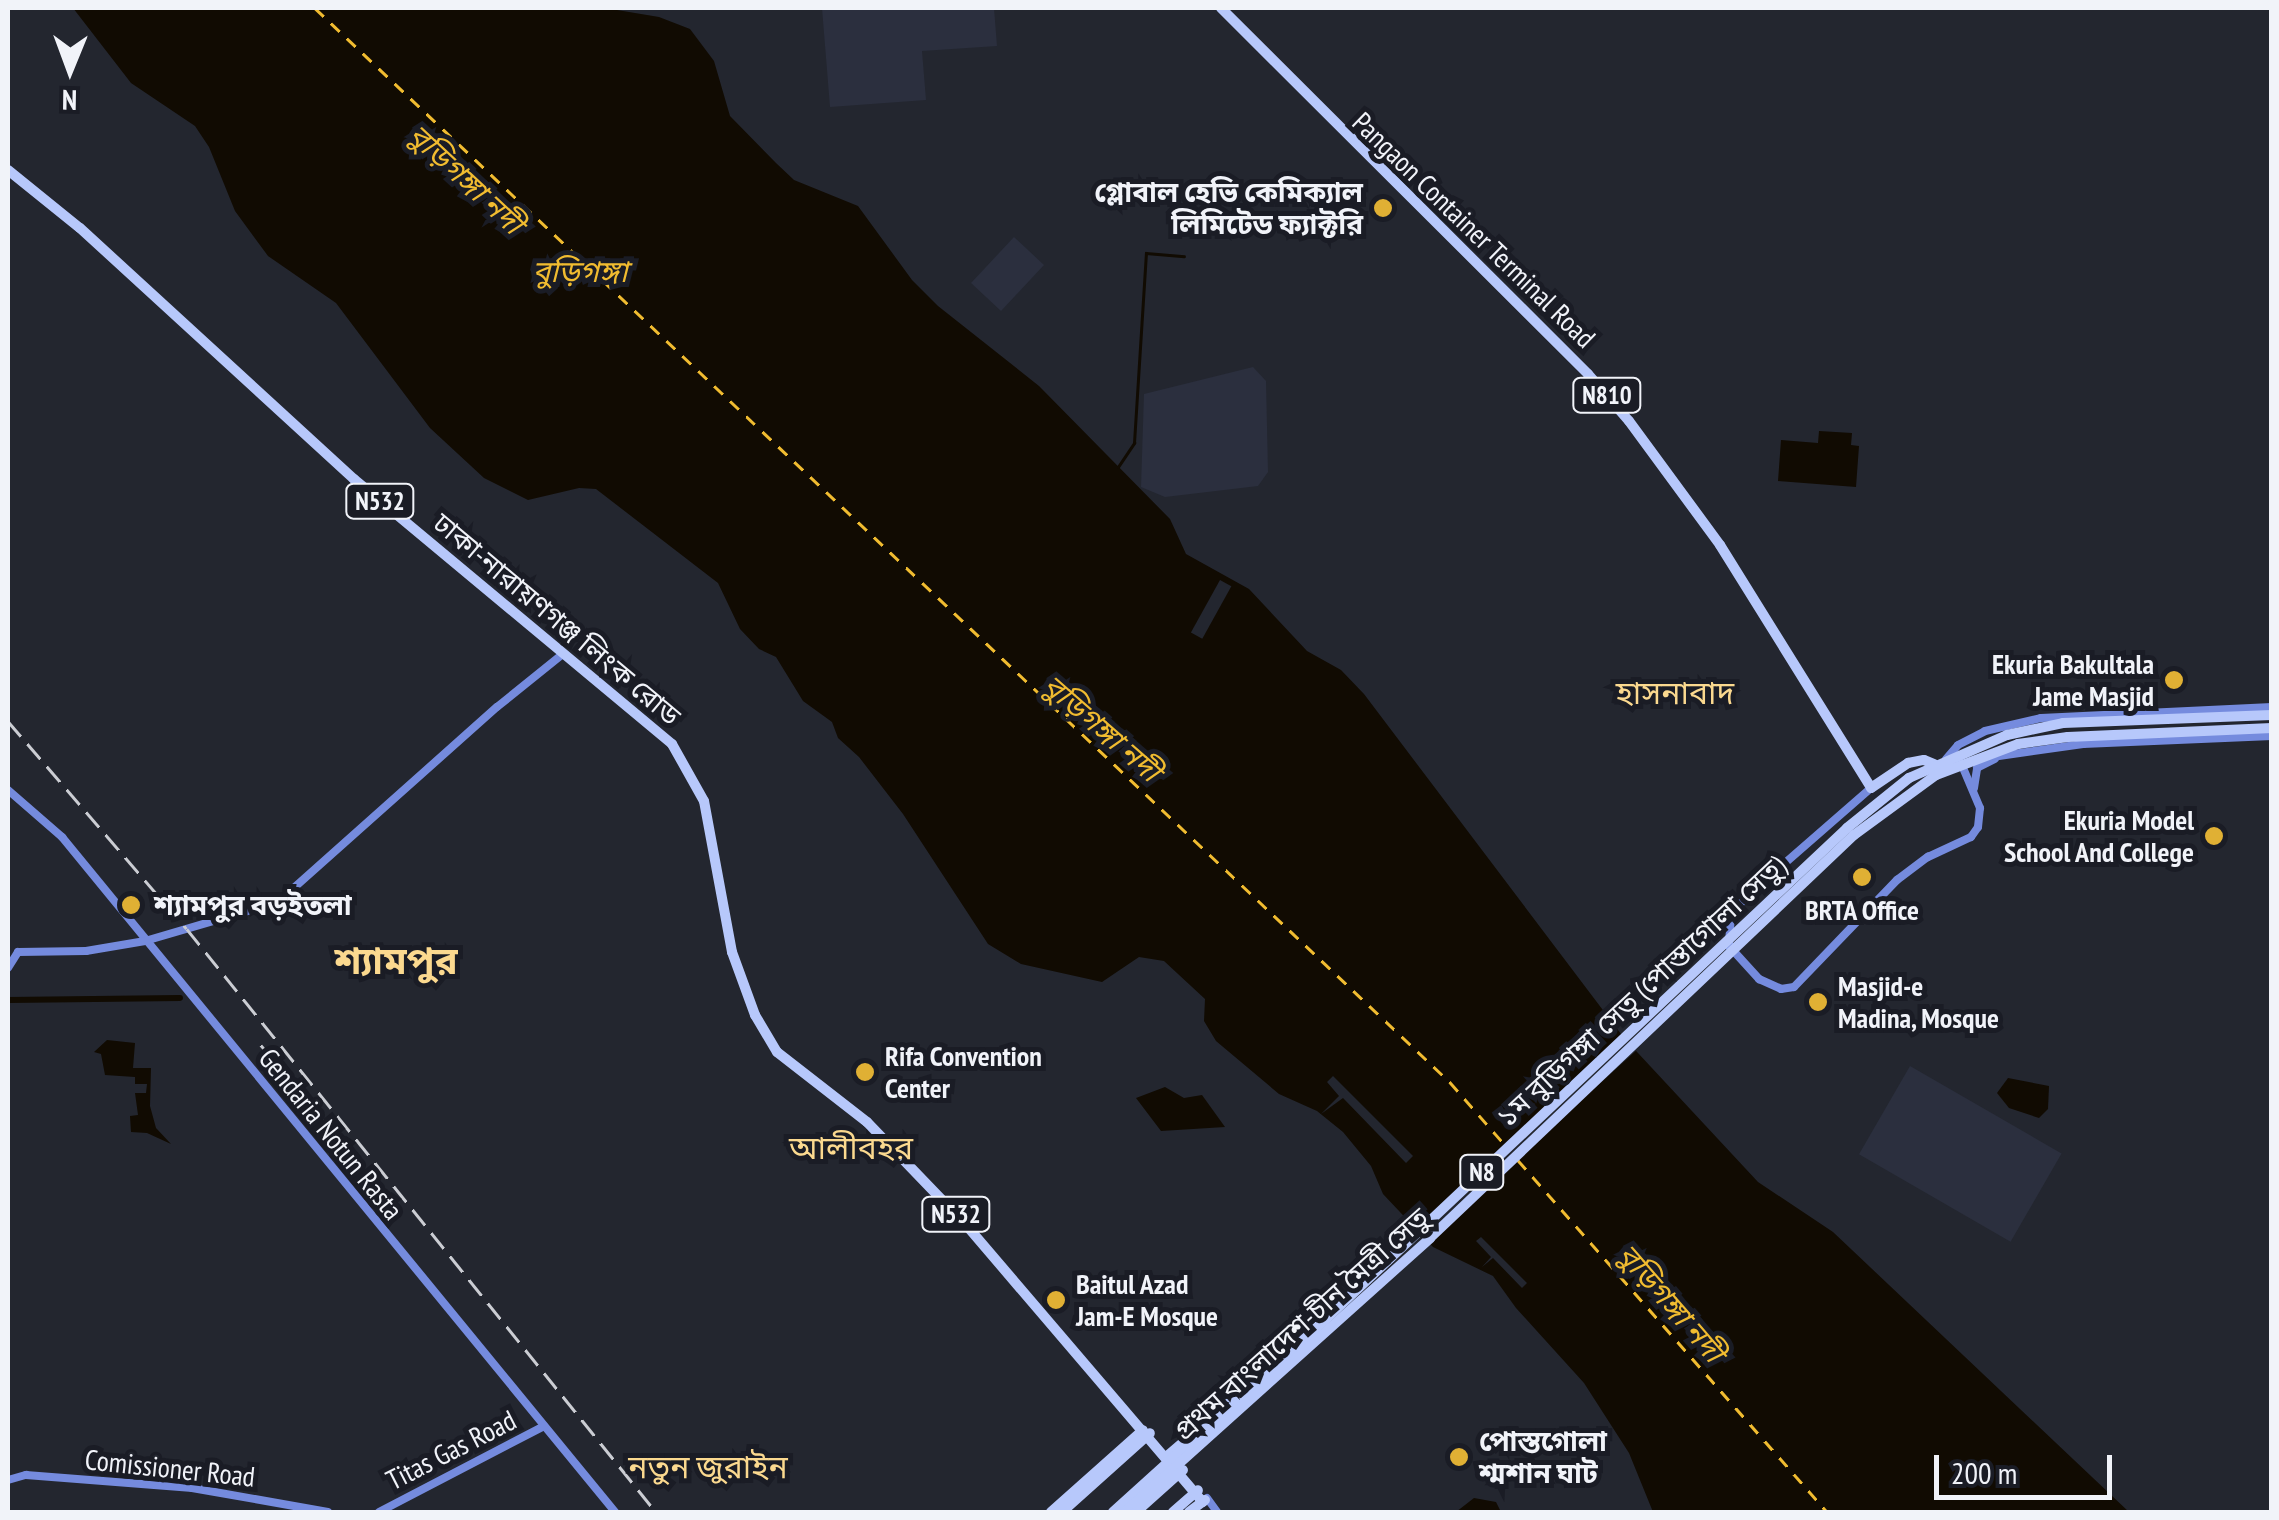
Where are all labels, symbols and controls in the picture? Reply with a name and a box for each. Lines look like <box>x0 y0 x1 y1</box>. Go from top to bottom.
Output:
north arrow <box>20 20 120 120</box>
text: N <box>62 82 77 119</box>
street label: Pangaon Container Terminal Road <box>1346 105 1602 355</box>
water label: বুড়িগঙ্গা নদী <box>401 117 531 241</box>
place label: গ্লোবাল হেভি কেমিক্যাল লিমিটেড ফ্যাক্টরি <box>1094 175 1363 241</box>
marker: গ্লোবাল হেভি কেমিক্যাল লিমিটেড ফ্যাক্টরি <box>1372 197 1394 219</box>
water label: বুড়িগঙ্গা <box>532 253 628 289</box>
road number: N810 <box>1572 375 1642 415</box>
road number: N532 <box>345 481 415 521</box>
street label: ঢাকা-নারায়ণগঞ্জ লিংক রোড <box>426 506 688 732</box>
place label: Ekuria Bakultala Jame Masjid <box>1992 647 2154 713</box>
water label: বুড়িগঙ্গা নদী <box>1036 667 1168 789</box>
marker: Ekuria Bakultala Jame Masjid <box>2163 669 2185 691</box>
district label: হাসনাবাদ <box>1616 673 1734 711</box>
place label: Ekuria Model School And College <box>2003 803 2194 869</box>
marker: Ekuria Model School And College <box>2203 825 2225 847</box>
street label: ১ম বুড়িগঙ্গা সেতু (পোস্তাগোলা সেতু) <box>1490 848 1792 1134</box>
marker: BRTA Office <box>1851 866 1873 888</box>
place label: শ্যামপুর বড়ইতলা <box>154 888 352 922</box>
marker: শ্যামপুর বড়ইতলা <box>118 892 144 918</box>
place label: BRTA Office <box>1804 893 1920 927</box>
district label: শ্যামপুর <box>334 937 458 983</box>
place label: Masjid-e Madina, Mosque <box>1838 969 2001 1035</box>
marker: Masjid-e Madina, Mosque <box>1807 991 1829 1013</box>
place label: Rifa Convention Center <box>885 1039 1042 1105</box>
street label: Gendaria Notun Rasta <box>252 1042 410 1226</box>
marker: Rifa Convention Center <box>854 1061 876 1083</box>
district label: আলীবহর <box>789 1128 913 1166</box>
road number: N8 <box>1457 1152 1507 1192</box>
road number: N532 <box>921 1194 991 1234</box>
street label: প্রথম বাংলাদেশ-চীন মৈত্রী সেতু <box>1167 1201 1435 1447</box>
water label: বুড়িগঙ্গা নদী <box>1610 1237 1732 1369</box>
place label: Baitul Azad Jam-E Mosque <box>1076 1267 1218 1333</box>
marker: Baitul Azad Jam-E Mosque <box>1045 1289 1067 1311</box>
street label: Titas Gas Road <box>381 1403 521 1497</box>
place label: পোস্তগোলা শ্মশান ঘাট <box>1479 1424 1607 1490</box>
scale bar <box>1939 1435 2116 1497</box>
street label: Comissioner Road <box>83 1442 257 1494</box>
marker: পোস্তগোলা শ্মশান ঘাট <box>1448 1446 1470 1468</box>
district label: নতুন জুরাইন <box>628 1447 788 1485</box>
text: 200 m <box>1951 1453 2017 1492</box>

